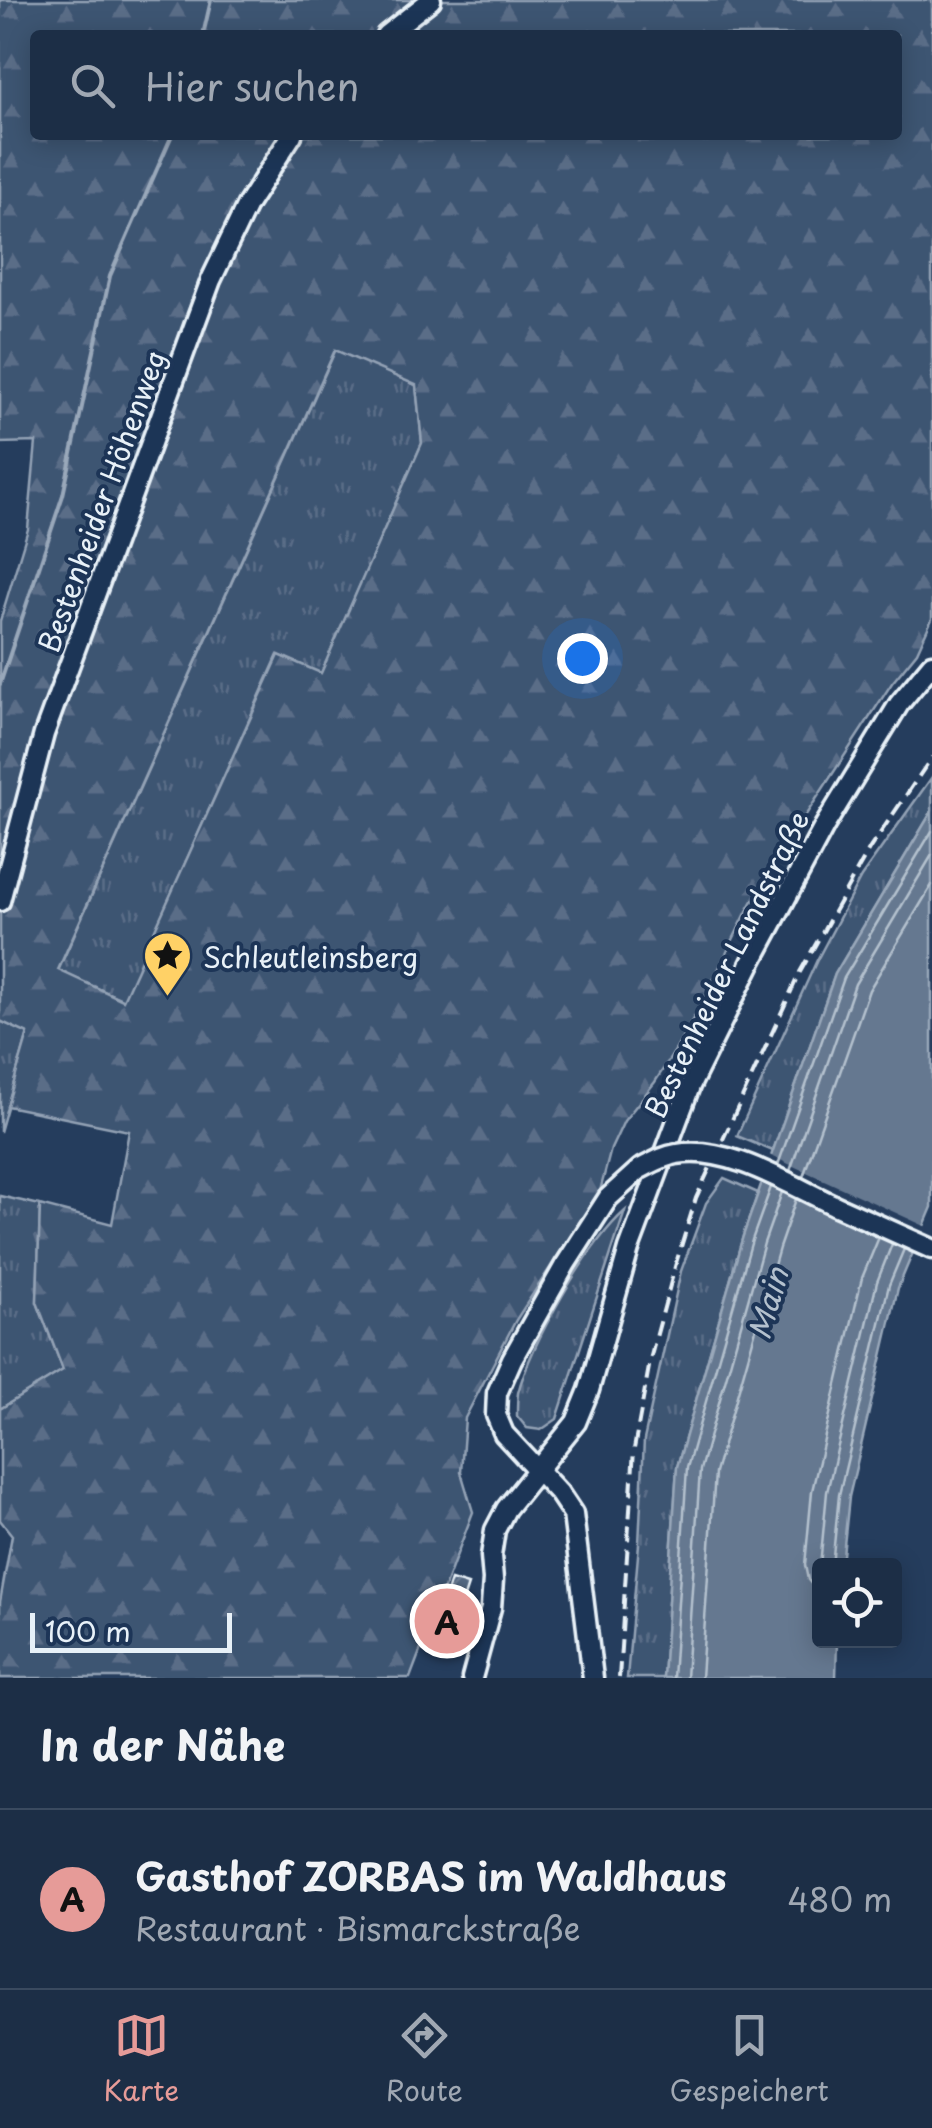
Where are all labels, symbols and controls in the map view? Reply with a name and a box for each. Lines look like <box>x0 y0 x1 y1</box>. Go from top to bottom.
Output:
search box <box>30 30 902 140</box>
text: Hier suchen <box>145 57 359 114</box>
icon: search <box>65 58 120 113</box>
street label: Bestenheider Höhenweg <box>26 344 176 658</box>
your location <box>557 633 608 684</box>
street label: Bestenheider Landstraße <box>633 803 819 1125</box>
place icon: Schleutleinsberg <box>142 930 194 998</box>
place label: Schleutleinsberg <box>203 935 418 978</box>
water label: Main <box>735 1260 799 1344</box>
map controls <box>812 1558 902 1648</box>
button: locate <box>812 1558 902 1648</box>
pin: A <box>414 1584 480 1658</box>
scale bar <box>30 1608 232 1652</box>
text: 100 m <box>45 1609 131 1652</box>
text: In der Nähe <box>40 1712 285 1775</box>
text: Gasthof ZORBAS im Waldhaus <box>135 1847 727 1904</box>
text: A <box>60 1875 85 1923</box>
text: 480 m <box>787 1875 892 1923</box>
text: Restaurant · Bismarckstraße <box>135 1904 580 1952</box>
tab: Karte <box>103 2008 179 2111</box>
tab: Route <box>386 2008 463 2111</box>
tab: Gespeichert <box>669 2008 829 2111</box>

